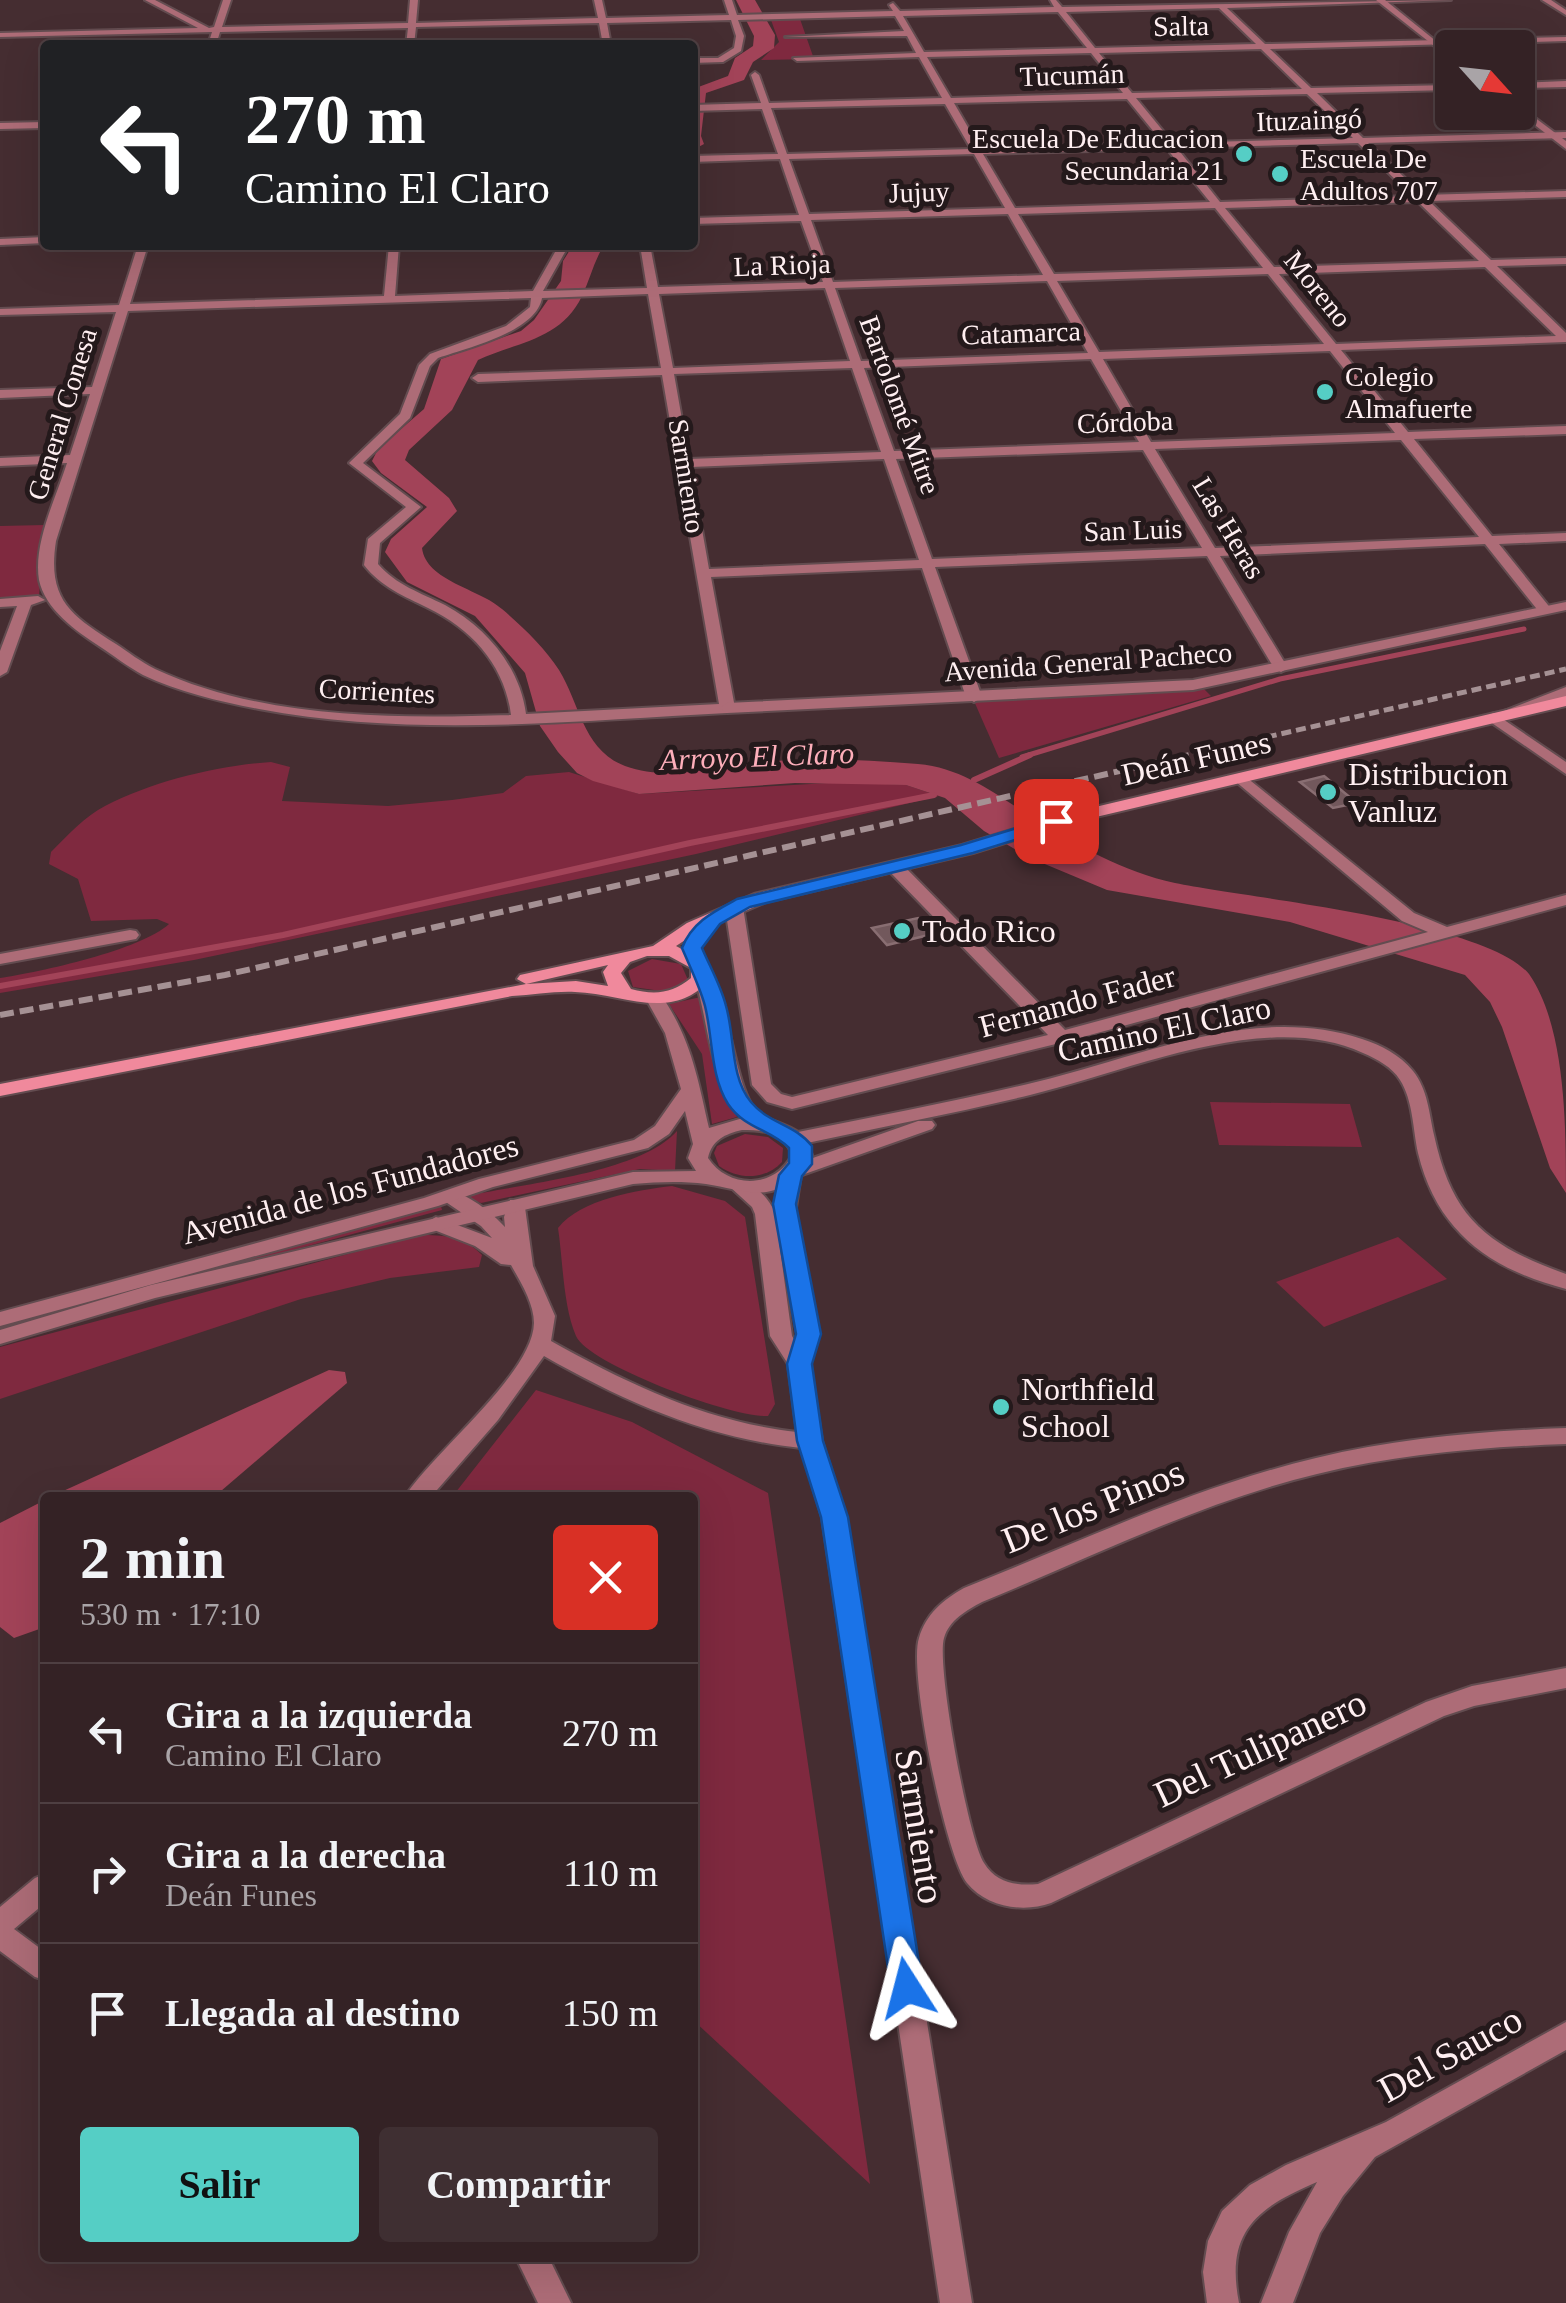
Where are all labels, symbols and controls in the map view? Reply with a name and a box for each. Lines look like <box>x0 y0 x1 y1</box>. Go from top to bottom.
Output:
street label: Salta <box>1153 10 1210 42</box>
north arrow <box>1435 30 1535 130</box>
map controls <box>1435 30 1535 130</box>
street label: Tucumán <box>1019 58 1125 92</box>
icon: left <box>80 80 210 210</box>
text: 270 m <box>245 81 426 158</box>
street label: Ituzaingó <box>1256 103 1362 137</box>
place label: Escuela De Educacion Secundaria 21 <box>972 123 1224 186</box>
marker: Escuela De Educacion Secundaria 21 <box>1233 143 1255 165</box>
place label: Escuela De Adultos 707 <box>1300 143 1438 206</box>
text: Camino El Claro <box>245 163 550 213</box>
marker: Escuela De Adultos 707 <box>1269 163 1291 185</box>
street label: Jujuy <box>888 175 950 209</box>
street label: Moreno <box>1278 245 1358 333</box>
street label: La Rioja <box>733 248 832 282</box>
street label: Bartolomé Mitre <box>853 312 947 498</box>
street label: Catamarca <box>961 315 1082 351</box>
street label: General Conesa <box>21 324 103 504</box>
place label: Colegio Almafuerte <box>1345 361 1473 424</box>
marker: Colegio Almafuerte <box>1314 381 1336 403</box>
street label: Córdoba <box>1076 405 1174 439</box>
street label: Sarmiento <box>663 417 711 535</box>
street label: Las Heras <box>1187 472 1271 584</box>
street label: San Luis <box>1083 513 1183 547</box>
street label: Avenida General Pacheco <box>943 636 1233 688</box>
street label: Corrientes <box>318 672 436 710</box>
street label: Deán Funes <box>1118 723 1274 793</box>
water label: Arroyo El Claro <box>657 736 855 776</box>
place label: Distribucion Vanluz <box>1348 756 1508 829</box>
pin <box>1014 779 1099 864</box>
marker: Distribucion Vanluz <box>1317 781 1339 803</box>
icon: arrive <box>1029 794 1084 849</box>
place label: Todo Rico <box>922 913 1056 949</box>
marker: Todo Rico <box>891 920 913 942</box>
street label: Fernando Fader <box>975 957 1179 1044</box>
street label: Camino El Claro <box>1054 989 1274 1069</box>
street label: Avenida de los Fundadores <box>178 1127 522 1251</box>
place label: Northfield School <box>1021 1371 1154 1444</box>
marker: Northfield School <box>990 1396 1012 1418</box>
street label: De los Pinos <box>996 1451 1190 1561</box>
text: 2 min <box>80 1525 225 1591</box>
button: close <box>553 1525 658 1630</box>
text: 530 m · 17:10 <box>80 1596 260 1632</box>
street label: Del Tulipanero <box>1147 1681 1373 1815</box>
text: Gira a la izquierda <box>165 1694 472 1736</box>
icon: left <box>80 1706 135 1761</box>
text: 270 m <box>562 1712 658 1754</box>
text: Camino El Claro <box>165 1737 382 1773</box>
street label: Sarmiento <box>887 1746 953 1906</box>
text: Gira a la derecha <box>165 1834 446 1876</box>
icon: right <box>80 1846 135 1901</box>
text: 110 m <box>563 1852 658 1894</box>
text: Deán Funes <box>165 1877 317 1913</box>
position arrow <box>855 1936 959 2040</box>
icon: arrive <box>80 1986 135 2041</box>
text: Llegada al destino <box>165 1992 461 2034</box>
text: 150 m <box>562 1992 658 2034</box>
street label: Del Sauco <box>1371 1998 1529 2110</box>
button: Salir <box>80 2127 359 2242</box>
button: Compartir <box>379 2127 658 2242</box>

